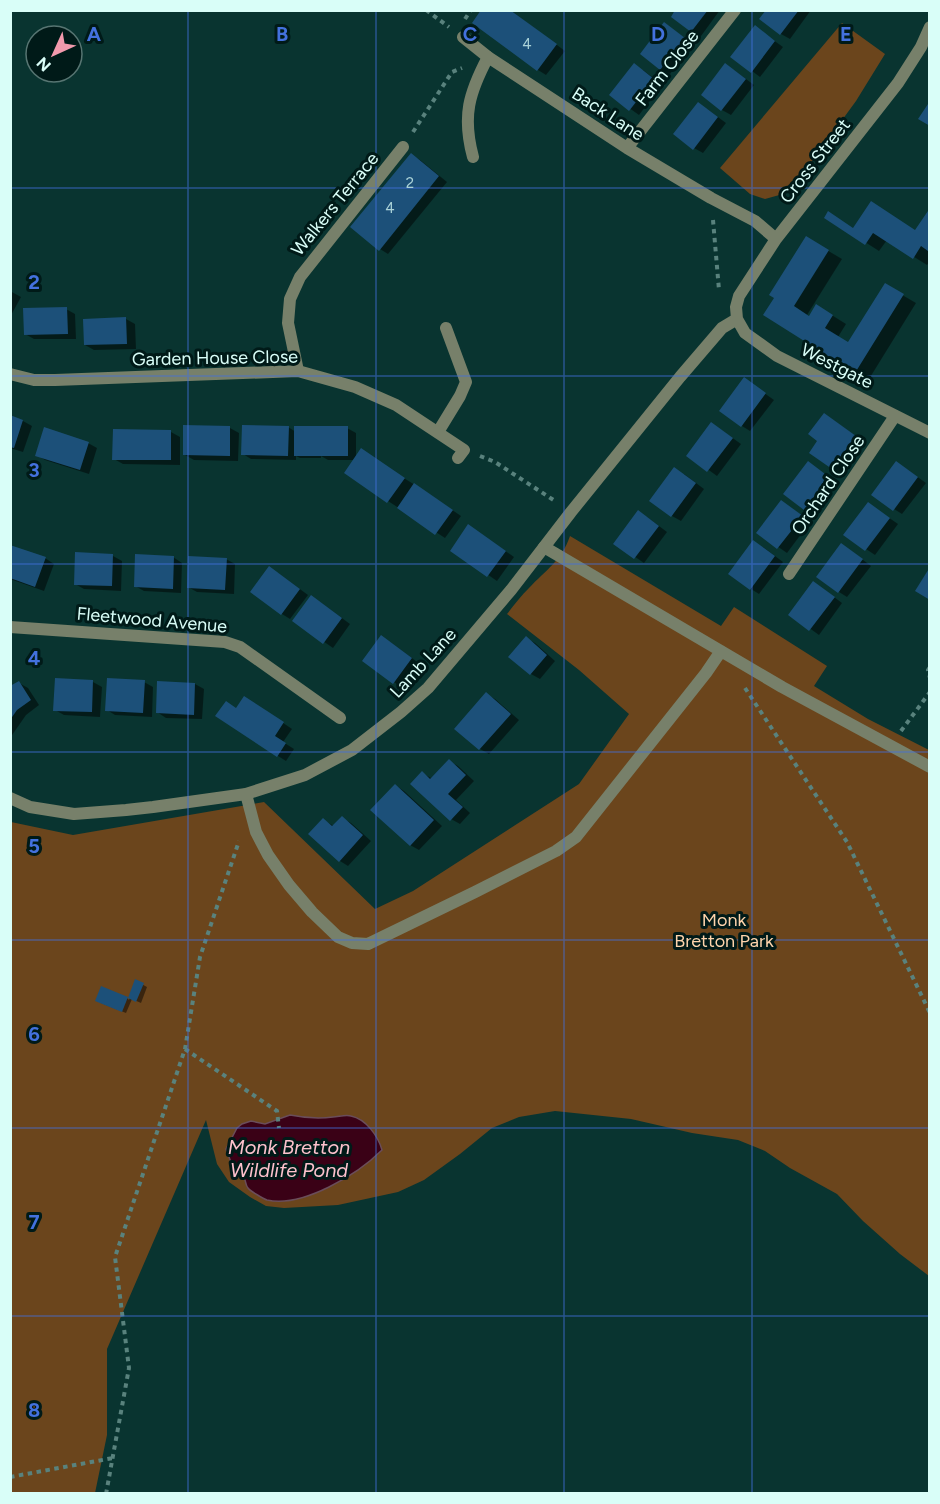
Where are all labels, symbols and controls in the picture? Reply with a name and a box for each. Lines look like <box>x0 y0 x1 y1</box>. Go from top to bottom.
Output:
text: A <box>87 22 102 46</box>
text: B <box>276 22 288 46</box>
text: C <box>463 22 477 46</box>
text: D <box>651 22 665 46</box>
text: E <box>840 22 852 46</box>
north arrow <box>24 24 84 84</box>
street label: Farm Close <box>631 26 704 110</box>
house number: 4 <box>522 35 532 53</box>
text: N <box>33 53 55 75</box>
street label: Back Lane <box>568 83 648 146</box>
street label: Cross Street <box>775 114 855 208</box>
street label: Walkers Terrace <box>287 148 383 260</box>
house number: 2 <box>406 174 414 192</box>
house number: 4 <box>385 199 395 217</box>
text: 2 <box>28 270 40 294</box>
street label: Westgate <box>797 339 877 394</box>
street label: Garden House Close <box>132 346 298 370</box>
street label: Orchard Close <box>787 431 870 539</box>
text: 3 <box>28 458 40 482</box>
street label: Fleetwood Avenue <box>76 602 228 638</box>
street label: Lamb Lane <box>385 623 461 702</box>
text: 4 <box>28 646 41 670</box>
text: 5 <box>28 834 40 858</box>
park label: Monk Bretton Park <box>674 909 774 952</box>
text: 6 <box>28 1022 40 1046</box>
water label: Monk Bretton Wildlife Pond <box>228 1135 350 1182</box>
text: 7 <box>28 1210 40 1234</box>
text: 8 <box>28 1398 40 1422</box>

